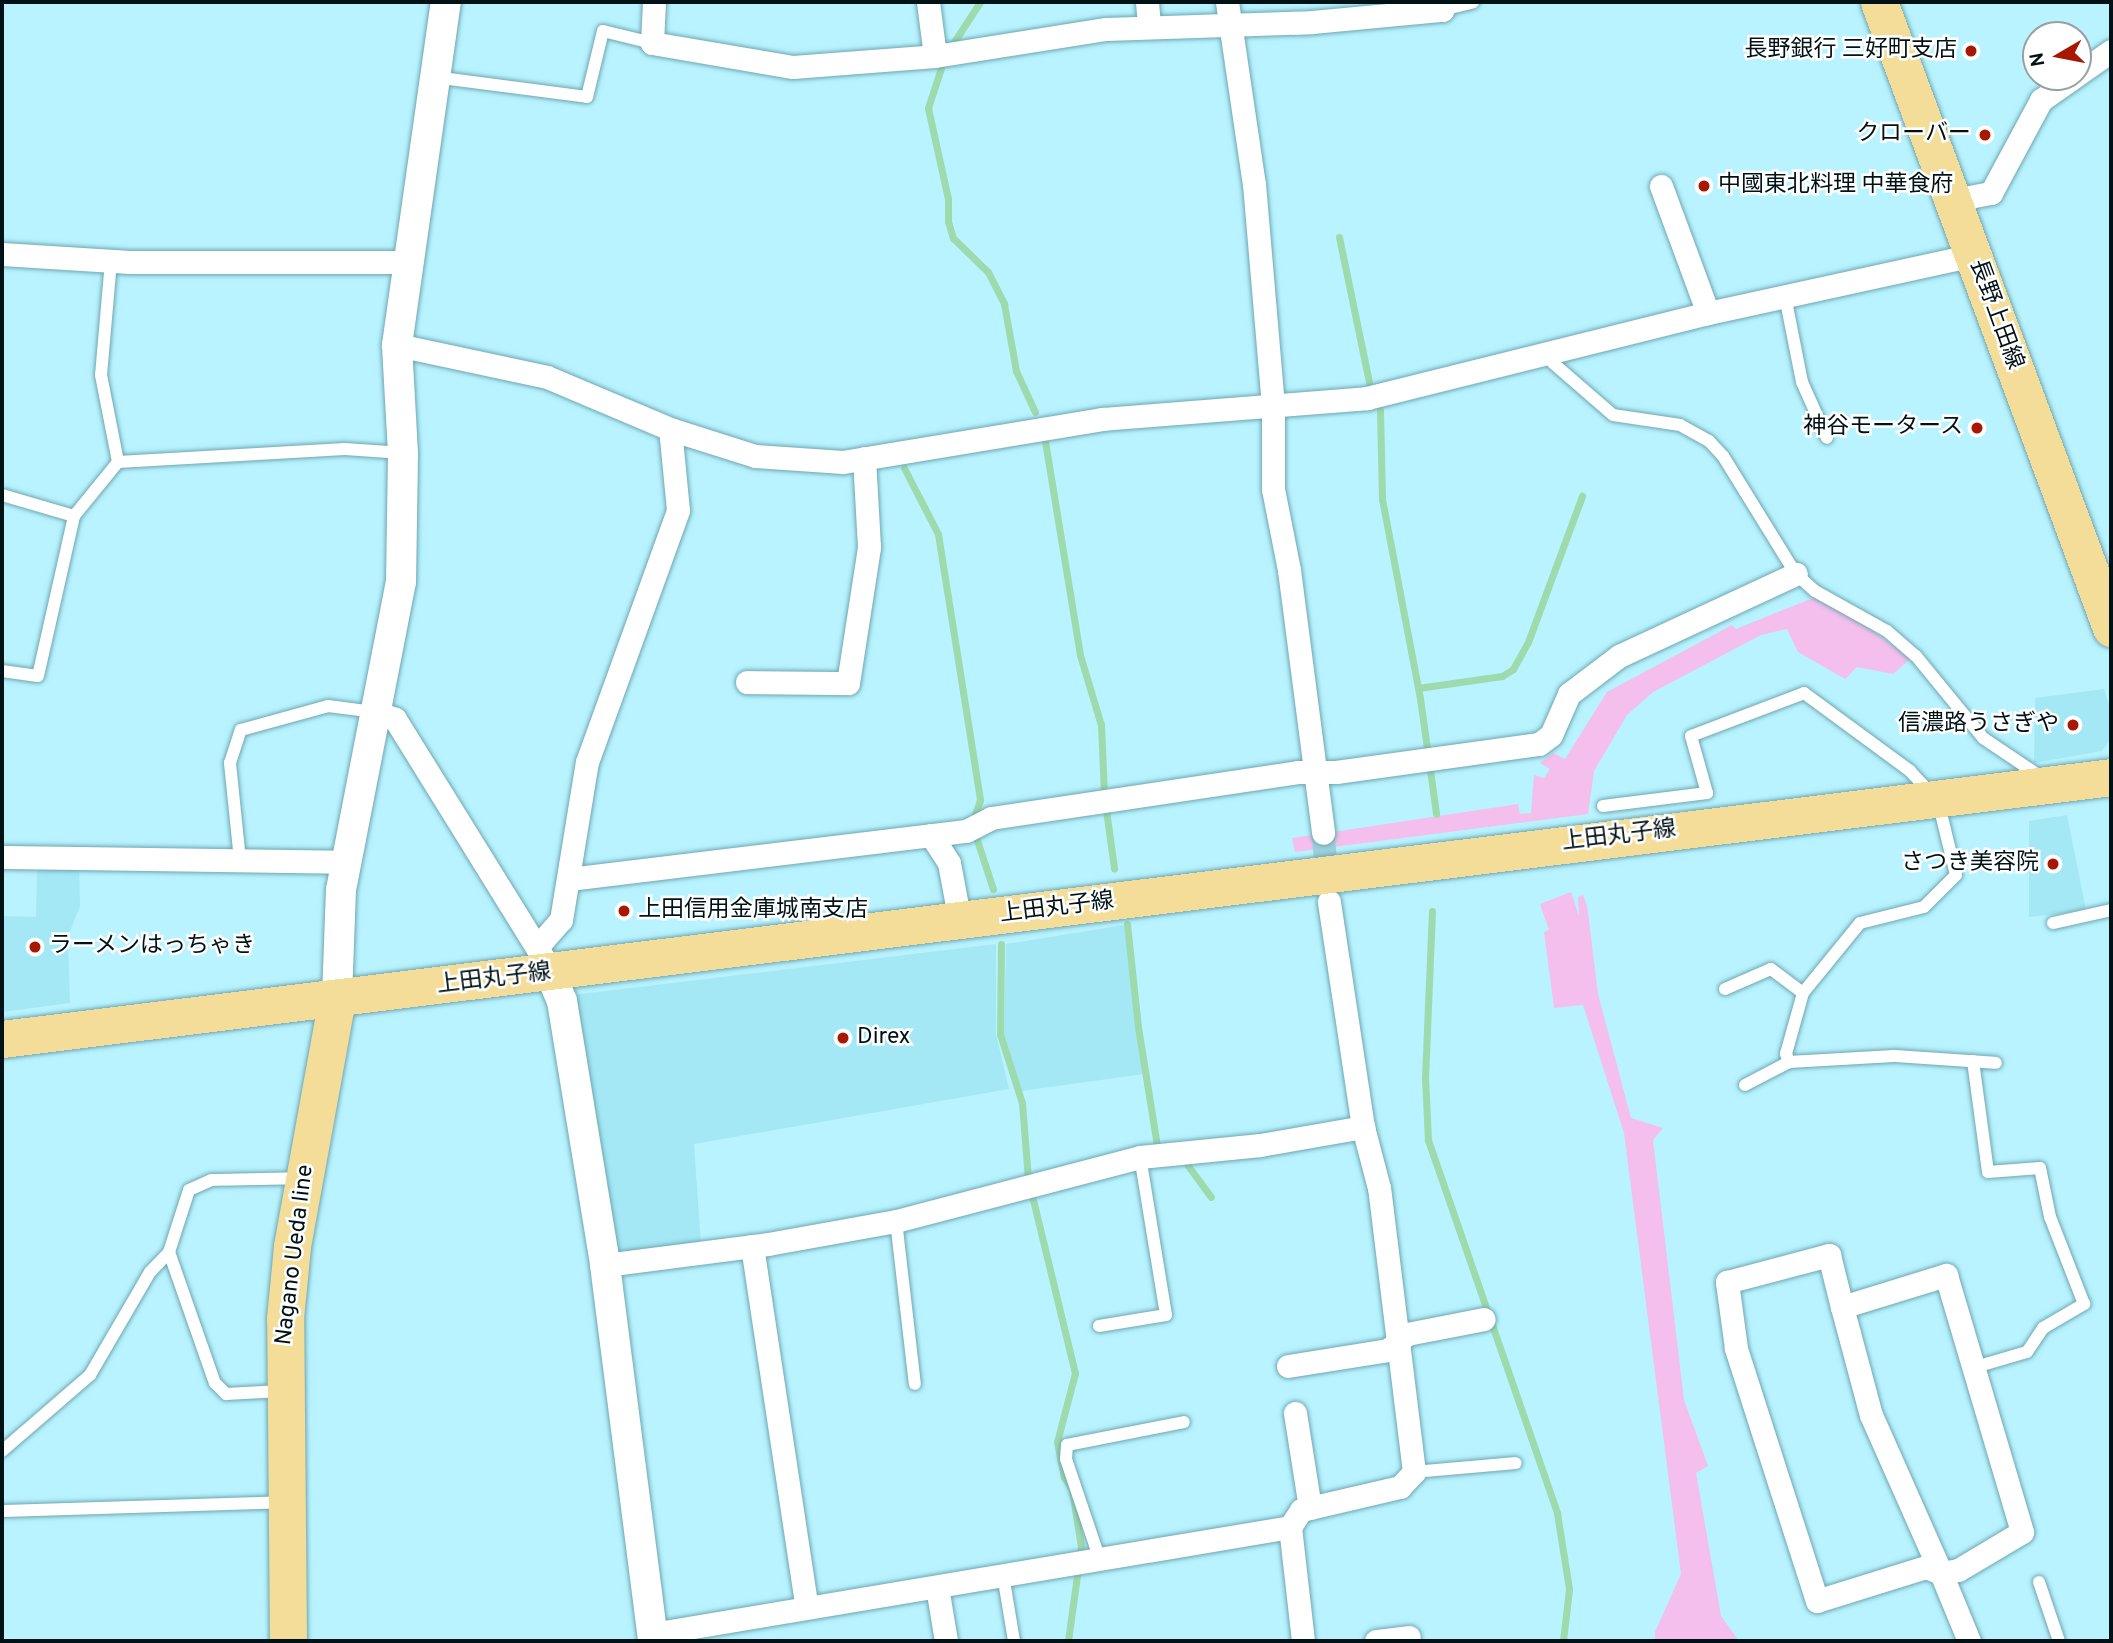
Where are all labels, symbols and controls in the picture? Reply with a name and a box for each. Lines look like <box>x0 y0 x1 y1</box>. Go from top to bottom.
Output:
north arrow <box>2022 21 2092 91</box>
place label: 長野銀行 三好町支店 <box>1745 37 1957 65</box>
marker: 長野銀行 三好町支店 <box>1963 43 1979 59</box>
text: N <box>2025 50 2051 68</box>
place label: クローバー <box>1856 121 1971 149</box>
marker: クローバー <box>1977 127 1993 143</box>
place label: 中國東北料理 中華食府 <box>1718 172 1953 200</box>
marker: 中國東北料理 中華食府 <box>1696 178 1712 194</box>
street label: 長野上田線 <box>1962 256 2028 374</box>
place label: 神谷モータース <box>1802 414 1963 442</box>
marker: 神谷モータース <box>1969 420 1985 436</box>
place label: 信濃路うさぎや <box>1898 711 2059 739</box>
marker: 信濃路うさぎや <box>2065 717 2081 733</box>
street label: 上田丸子線 <box>1560 816 1678 858</box>
place label: さつき美容院 <box>1901 850 2039 878</box>
marker: さつき美容院 <box>2045 856 2061 872</box>
street label: 上田丸子線 <box>998 888 1116 930</box>
place label: 上田信用金庫城南支店 <box>638 897 868 925</box>
marker: 上田信用金庫城南支店 <box>616 903 632 919</box>
place label: ラーメンはっちゃき <box>49 933 256 961</box>
marker: ラーメンはっちゃき <box>27 939 43 955</box>
street label: 上田丸子線 <box>435 959 553 1001</box>
place label: Direx <box>857 1024 910 1052</box>
marker: Direx <box>835 1030 851 1046</box>
street label: Nagano Ueda line <box>271 1163 321 1347</box>

